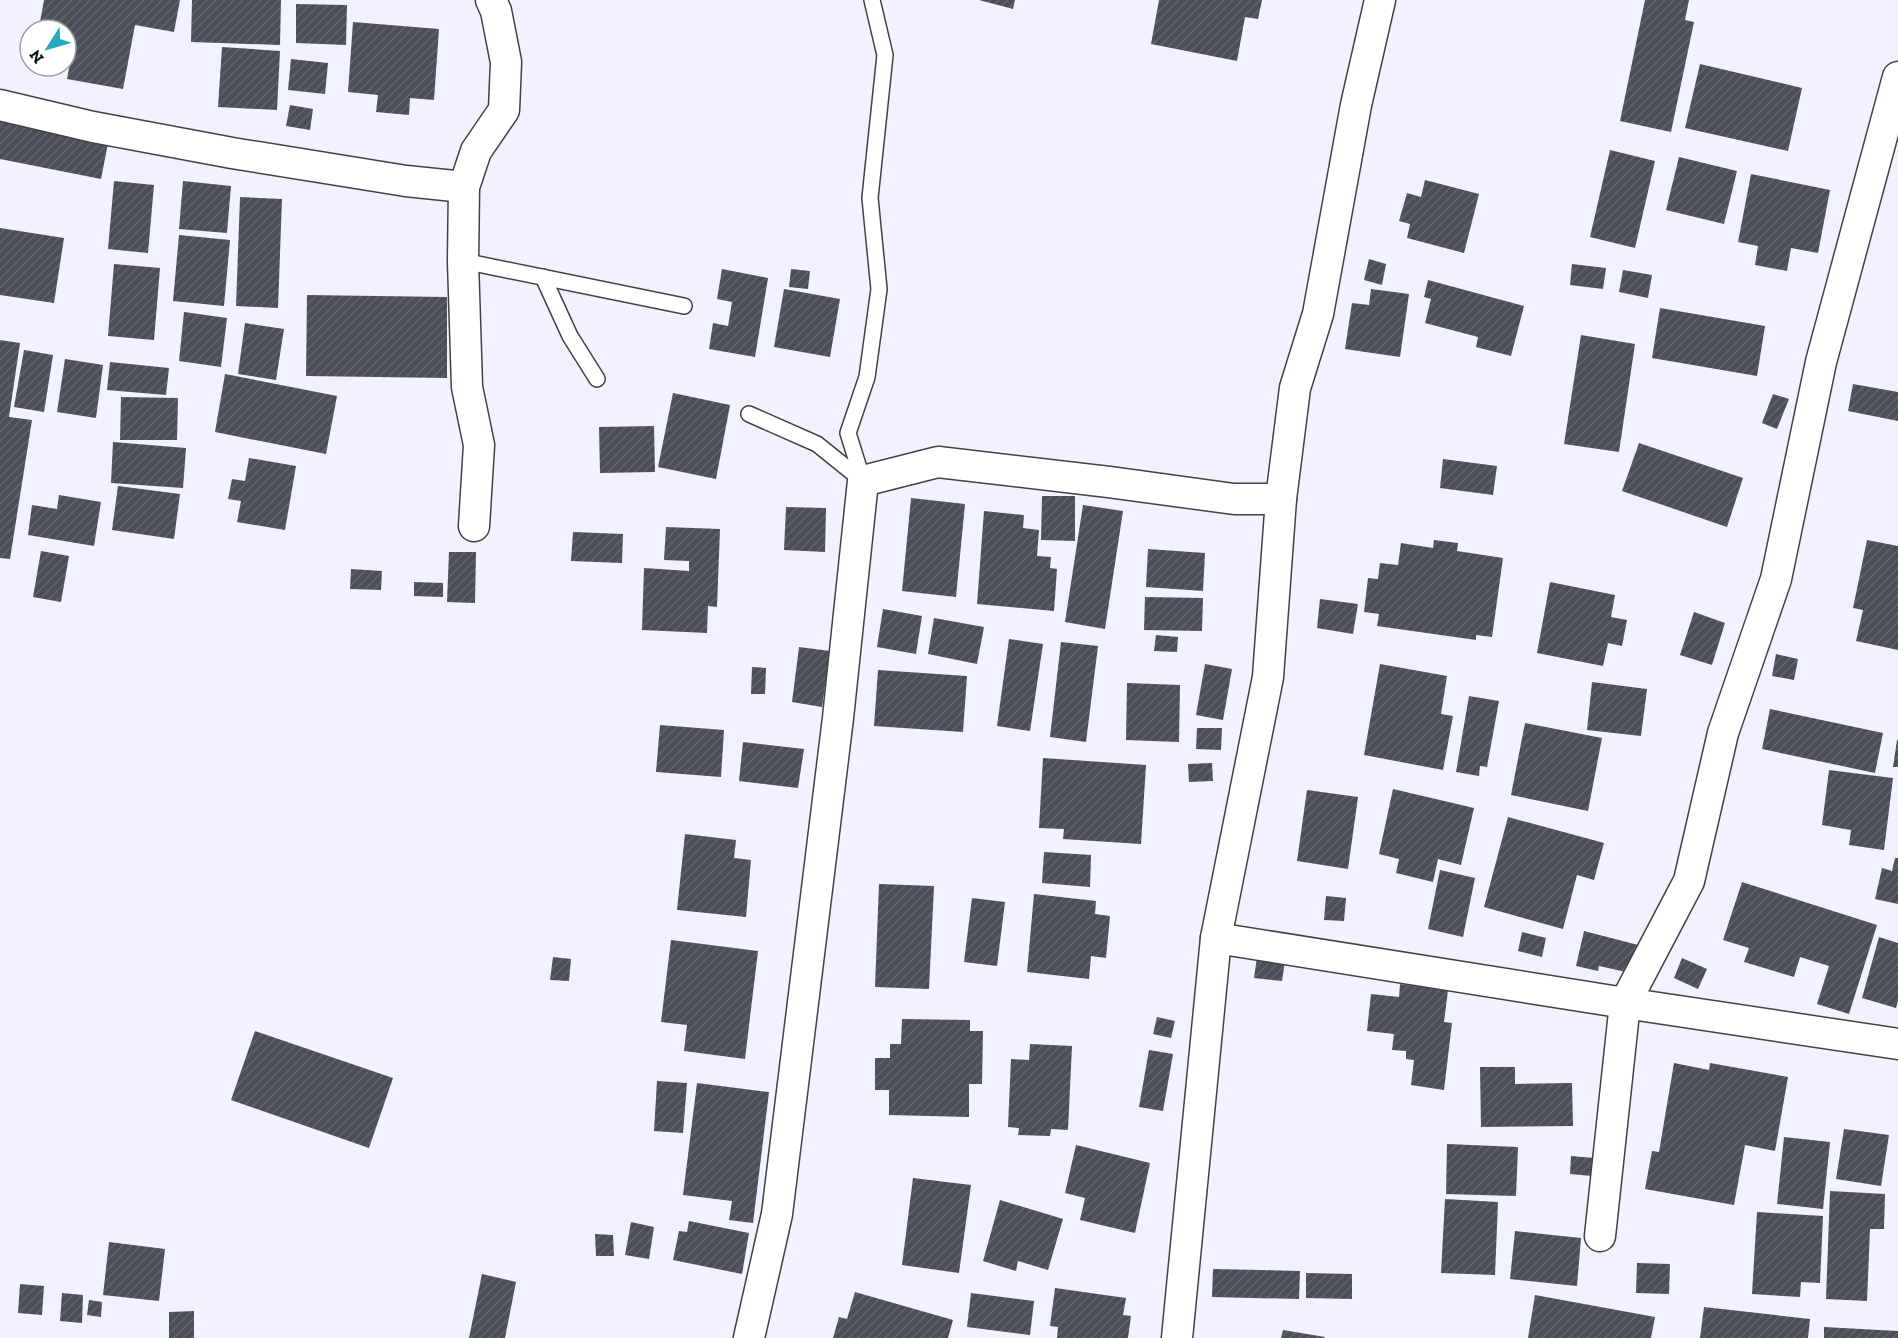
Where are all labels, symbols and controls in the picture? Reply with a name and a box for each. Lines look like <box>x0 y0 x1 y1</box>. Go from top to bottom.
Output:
north arrow <box>18 18 78 78</box>
text: N <box>25 46 48 67</box>

